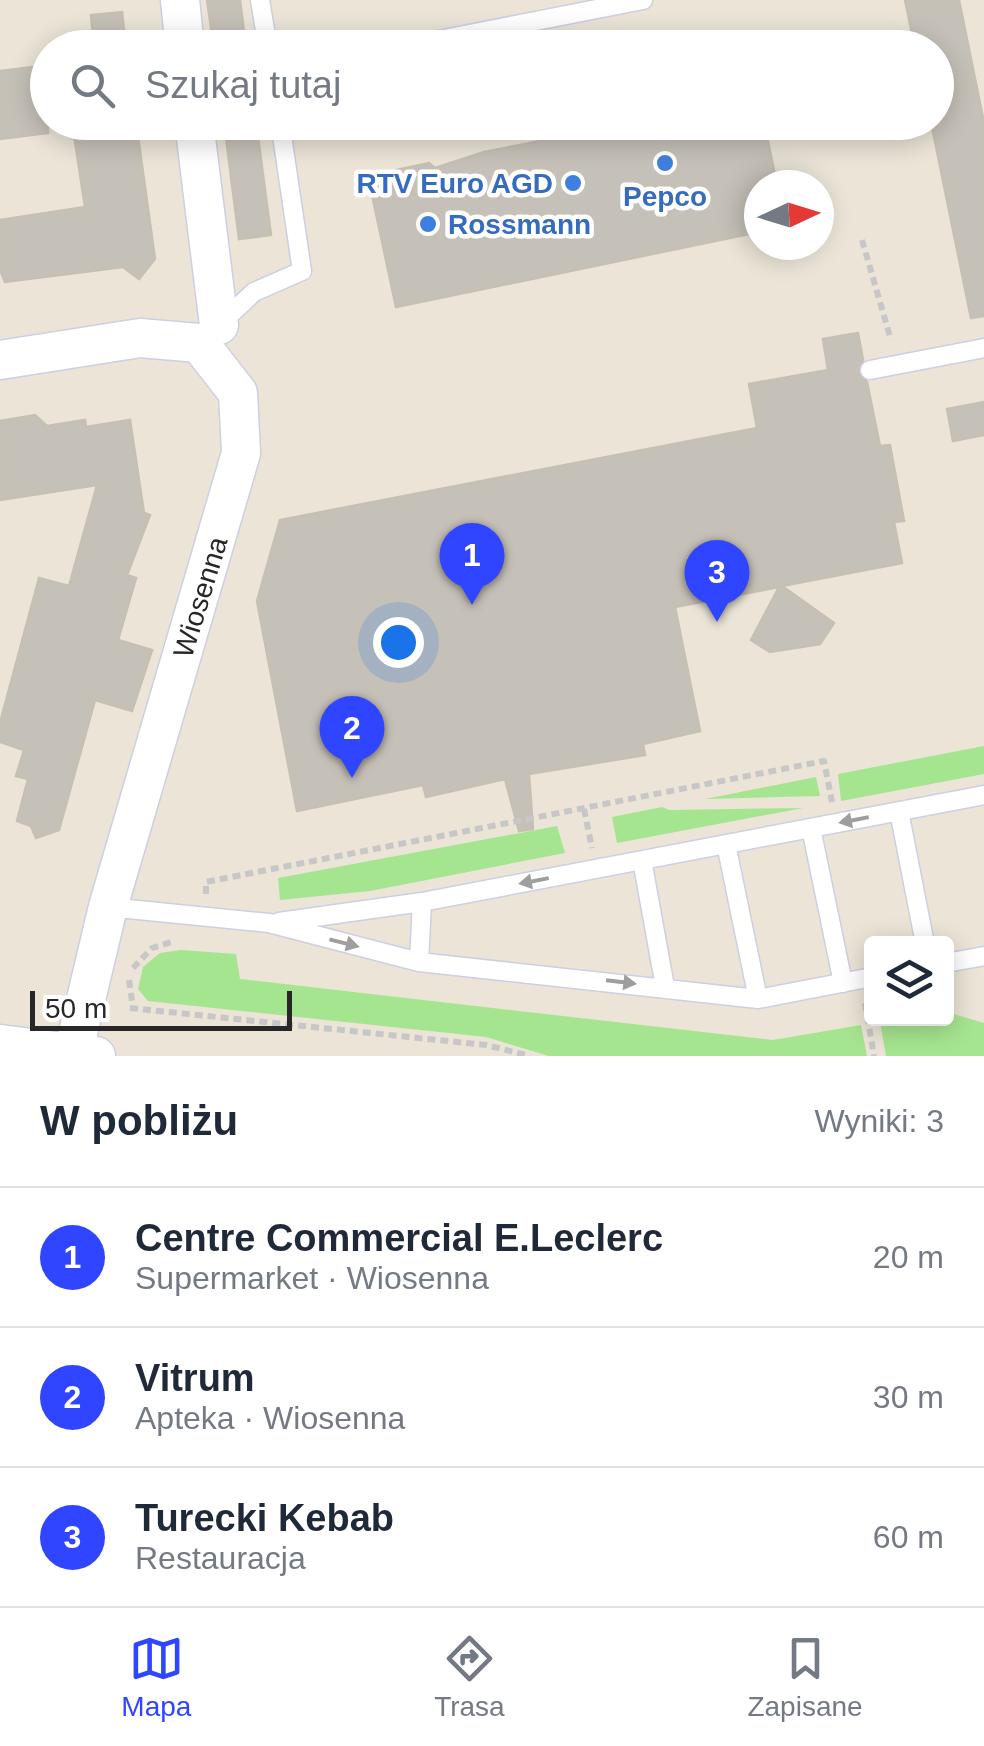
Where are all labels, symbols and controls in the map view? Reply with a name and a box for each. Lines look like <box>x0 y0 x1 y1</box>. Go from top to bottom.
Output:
search box <box>30 30 954 140</box>
icon: search <box>65 58 120 113</box>
text: Szukaj tutaj <box>145 64 341 106</box>
marker: Pepco <box>654 152 676 174</box>
place label: RTV Euro AGD <box>356 168 553 199</box>
north arrow <box>744 170 834 260</box>
marker: RTV Euro AGD <box>562 172 584 194</box>
place label: Pepco <box>623 181 707 212</box>
place label: Rossmann <box>448 209 591 240</box>
marker: Rossmann <box>417 213 439 235</box>
pin: 1 <box>440 522 504 605</box>
street label: Wiosenna <box>167 533 234 661</box>
pin: 3 <box>684 540 750 622</box>
your location <box>373 617 424 668</box>
pin: 2 <box>320 696 384 778</box>
one-way arrow <box>838 813 869 828</box>
one-way arrow <box>519 873 550 889</box>
one-way arrow <box>329 935 360 951</box>
map controls <box>864 936 954 1026</box>
button: layers <box>864 936 954 1026</box>
one-way arrow <box>605 974 637 990</box>
scale bar <box>30 986 292 1030</box>
text: 50 m <box>45 993 107 1024</box>
text: W pobliżu <box>40 1097 238 1144</box>
text: Wyniki: 3 <box>814 1103 944 1139</box>
text: Centre Commercial E.Leclerc <box>135 1217 663 1259</box>
text: 1 <box>64 1239 81 1275</box>
text: 20 m <box>873 1239 944 1275</box>
text: Supermarket · Wiosenna <box>135 1260 489 1296</box>
text: Vitrum <box>135 1357 255 1399</box>
text: 2 <box>64 1379 81 1415</box>
text: 30 m <box>873 1379 944 1415</box>
text: Apteka · Wiosenna <box>135 1400 405 1436</box>
text: Turecki Kebab <box>135 1497 394 1539</box>
text: 3 <box>64 1519 81 1555</box>
text: 60 m <box>873 1519 944 1555</box>
text: Restauracja <box>135 1540 306 1576</box>
tab: Mapa <box>121 1631 191 1723</box>
tab: Trasa <box>434 1631 505 1723</box>
tab: Zapisane <box>747 1631 863 1723</box>

